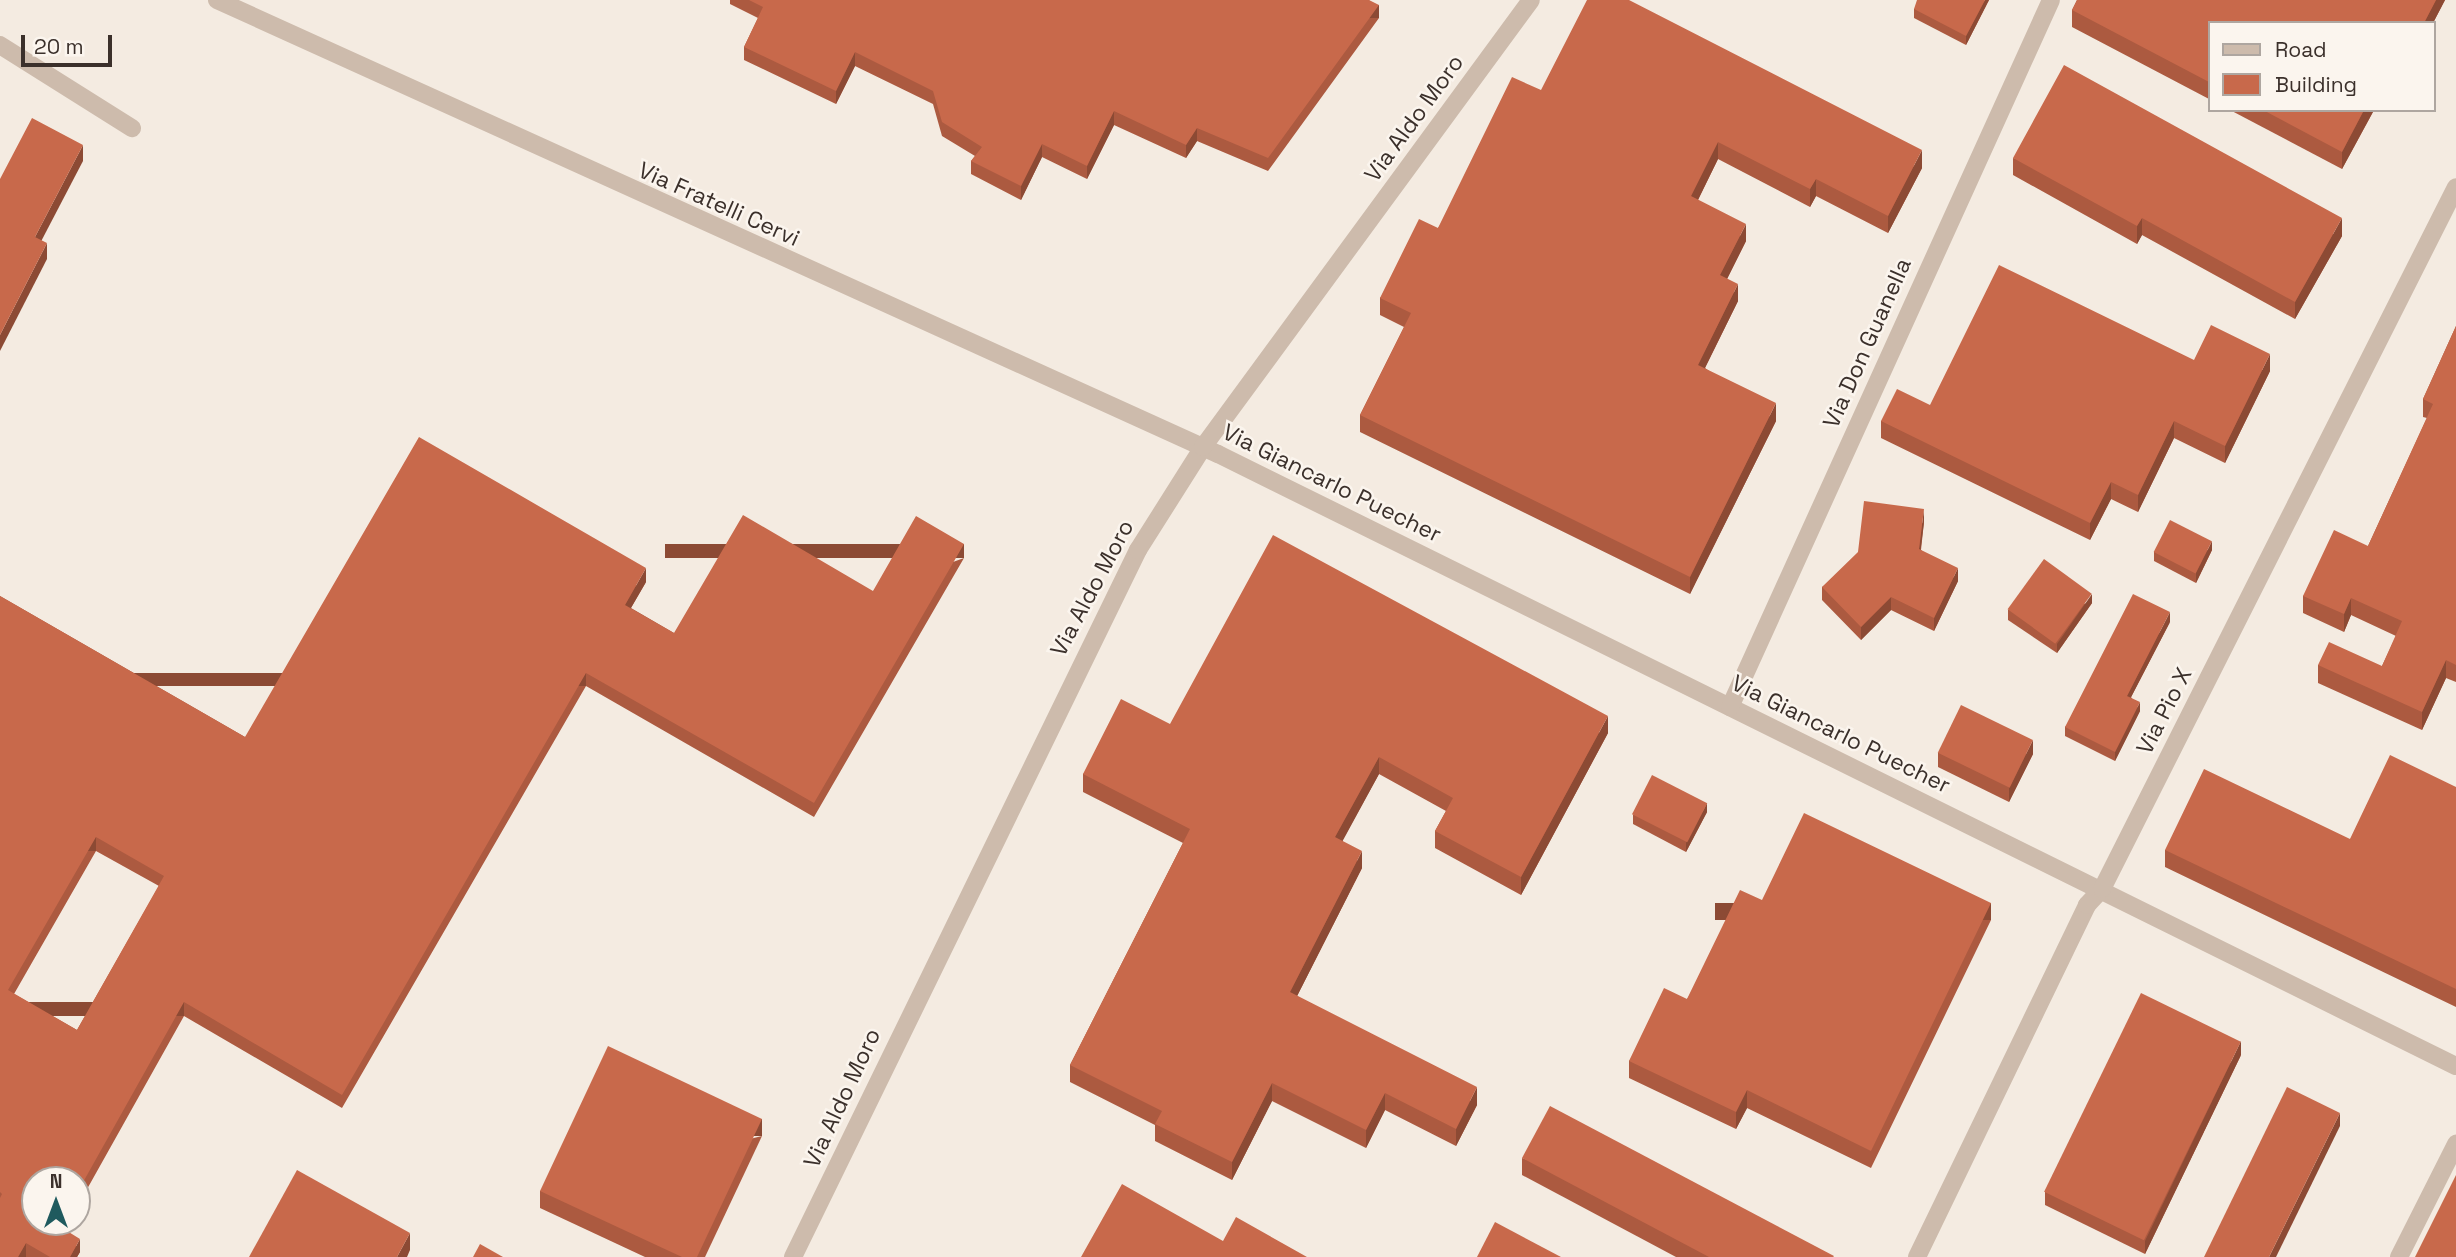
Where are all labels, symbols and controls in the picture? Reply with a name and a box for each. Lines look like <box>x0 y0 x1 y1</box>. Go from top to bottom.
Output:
scale bar <box>24 21 116 65</box>
legend <box>2208 21 2435 112</box>
text: 20 m <box>34 33 84 60</box>
text: Road <box>2275 36 2327 63</box>
street label: Via Aldo Moro <box>1359 49 1469 187</box>
text: Building <box>2275 71 2357 98</box>
street label: Via Fratelli Cervi <box>634 156 804 252</box>
street label: Via Don Guanella <box>1817 254 1917 432</box>
street label: Via Giancarlo Puecher <box>1218 418 1446 548</box>
street label: Via Aldo Moro <box>1044 515 1140 661</box>
street label: Via Pio X <box>2131 663 2197 759</box>
street label: Via Giancarlo Puecher <box>1727 669 1955 799</box>
street label: Via Aldo Moro <box>798 1024 886 1172</box>
north arrow <box>21 1166 91 1236</box>
text: N <box>50 1169 62 1194</box>

